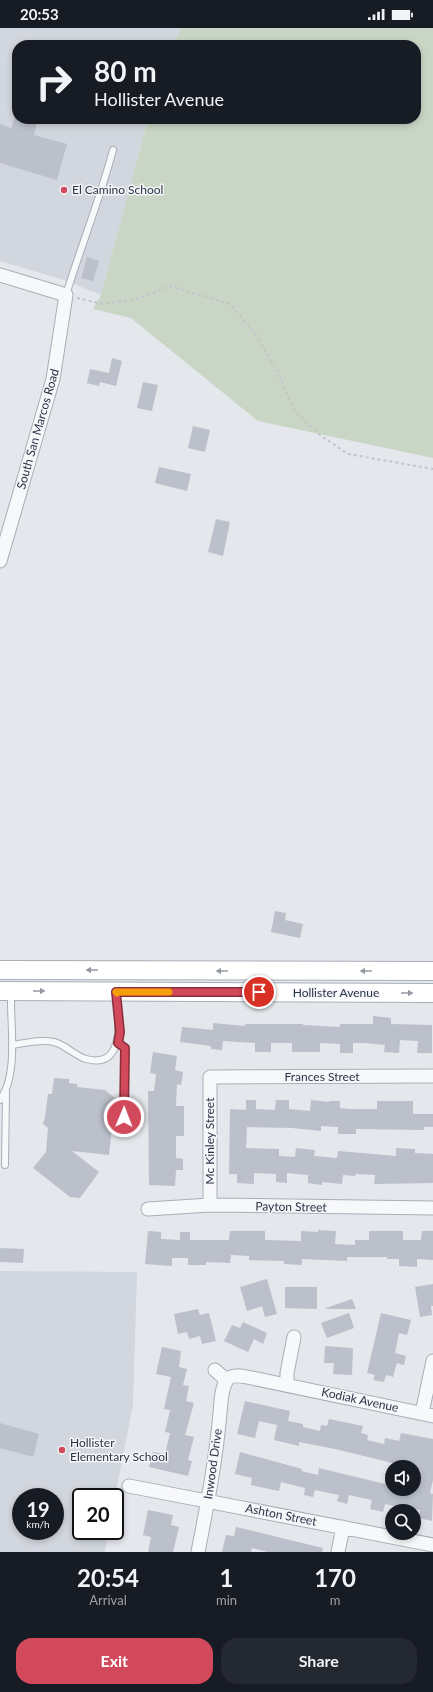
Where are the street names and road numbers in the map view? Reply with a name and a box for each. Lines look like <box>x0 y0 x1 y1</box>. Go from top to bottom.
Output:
street label: South San Marcos Road <box>13 367 62 491</box>
street label: Hollister Avenue <box>293 985 379 1000</box>
street label: Frances Street <box>284 1069 360 1084</box>
street label: Mc Kinley Street <box>202 1097 217 1184</box>
street label: Payton Street <box>255 1198 328 1215</box>
street label: Kodiak Avenue <box>320 1384 400 1415</box>
street label: Inwood Drive <box>200 1428 225 1500</box>
street label: Ashton Street <box>244 1500 319 1529</box>

